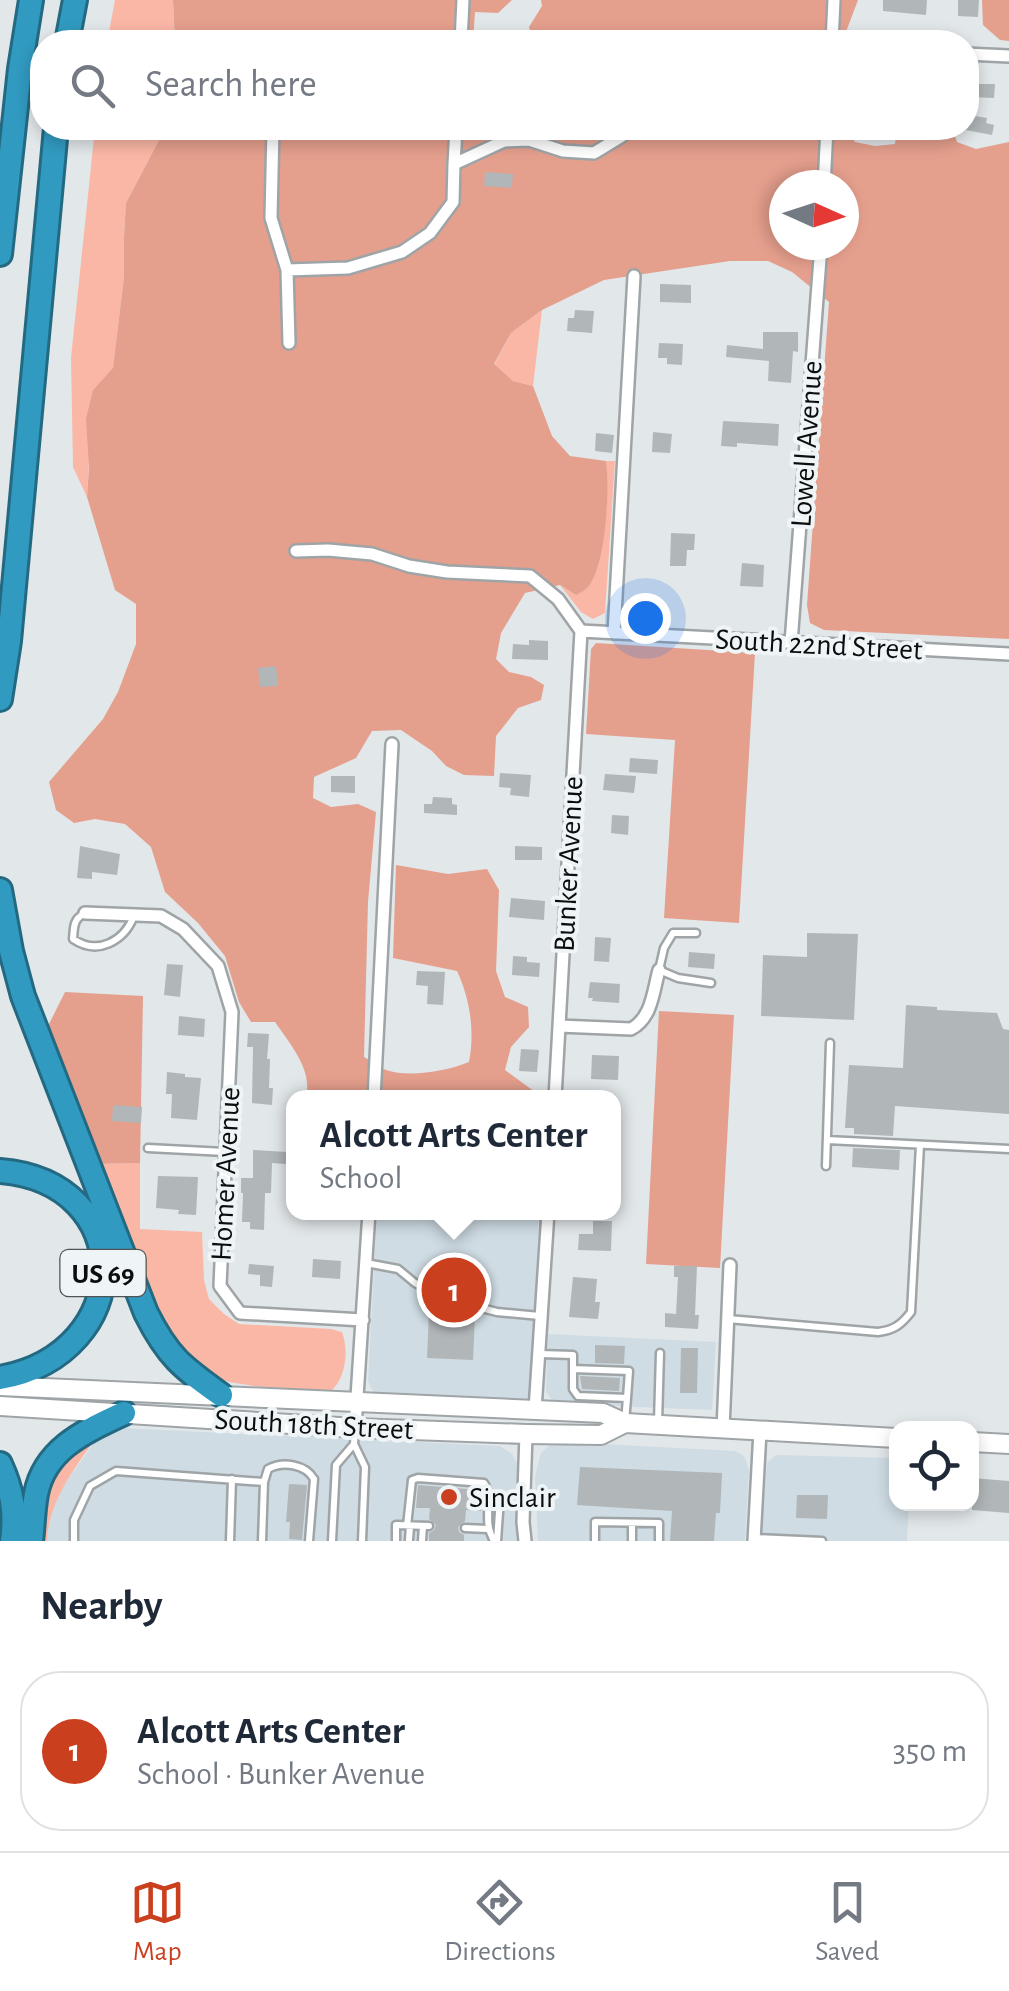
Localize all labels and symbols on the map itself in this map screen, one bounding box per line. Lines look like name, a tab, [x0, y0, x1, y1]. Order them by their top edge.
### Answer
north arrow	[769, 170, 859, 260]
street label: Lowell Avenue	[786, 360, 828, 529]
your location	[620, 593, 671, 644]
street label: South 22nd Street	[715, 625, 924, 665]
street label: Bunker Avenue	[549, 776, 589, 953]
street label: Homer Avenue	[206, 1086, 246, 1262]
road number: US 69	[61, 1250, 146, 1296]
pin: 1	[422, 1252, 486, 1328]
street label: South 18th Street	[214, 1405, 415, 1445]
place label: Sinclair	[469, 1483, 556, 1513]
marker: Sinclair	[438, 1486, 460, 1508]

